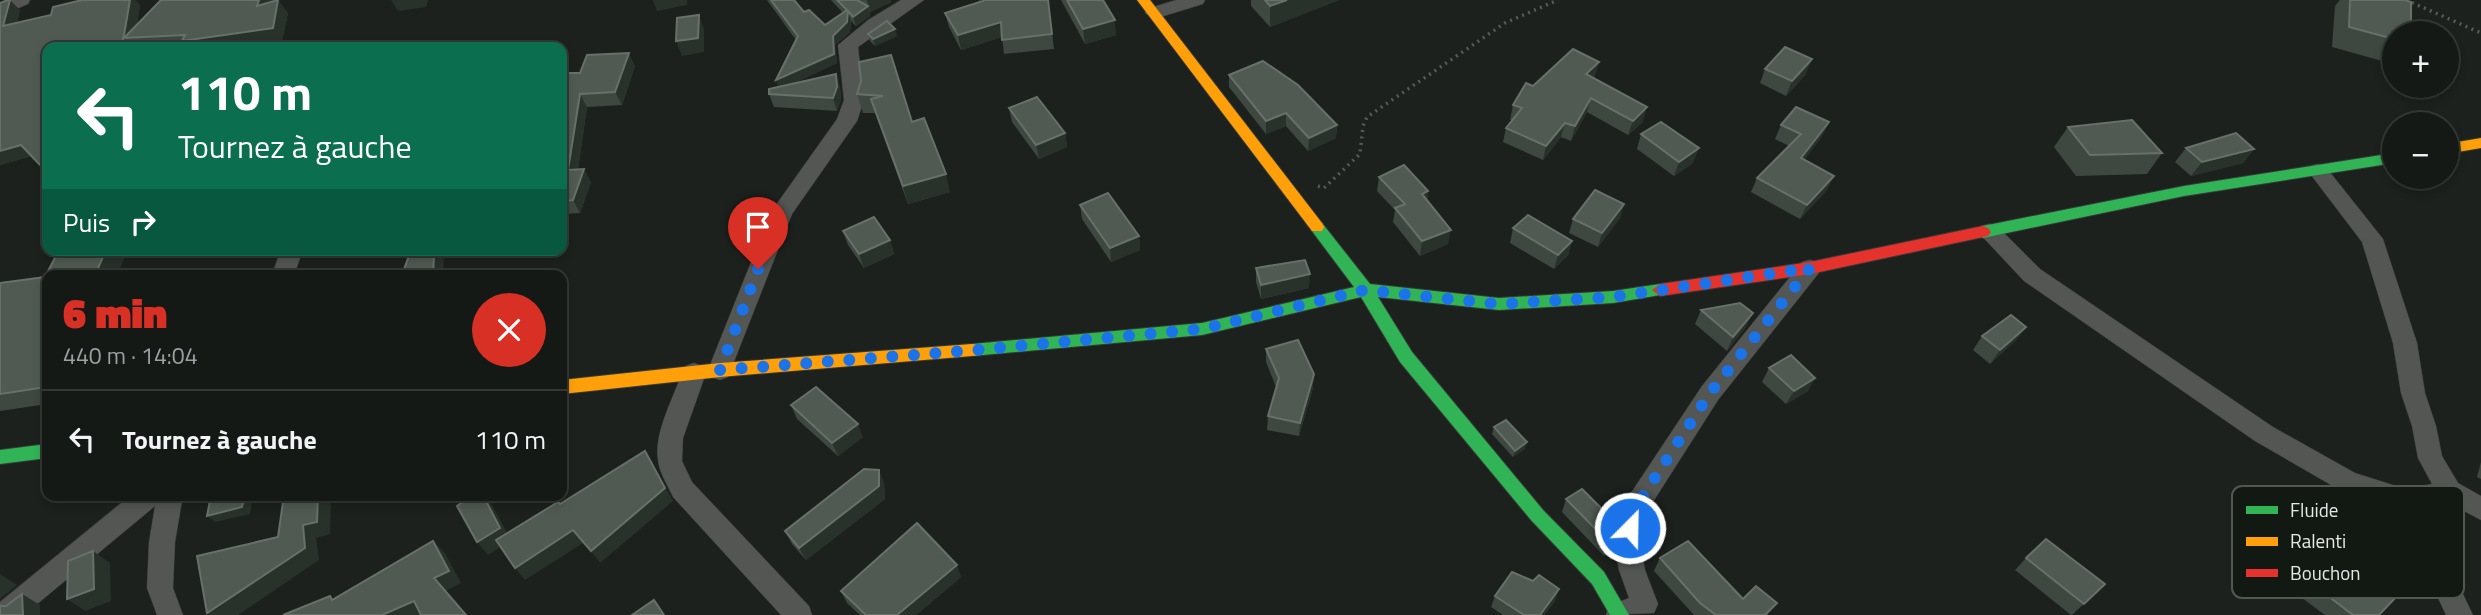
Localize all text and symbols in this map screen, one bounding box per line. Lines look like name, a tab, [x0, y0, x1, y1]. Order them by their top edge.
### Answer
map controls	[2382, 21, 2459, 189]
button: +	[2382, 21, 2459, 98]
text: 110 m	[178, 54, 312, 129]
icon: left	[63, 70, 154, 161]
button: −	[2382, 112, 2459, 189]
text: Tournez à gauche	[178, 122, 412, 170]
pin	[728, 197, 788, 269]
text: Puis	[63, 203, 110, 242]
icon: right	[124, 203, 162, 241]
icon: arrive	[739, 208, 777, 246]
text: 6 min	[63, 280, 167, 344]
button: close	[472, 293, 546, 367]
text: 440 m · 14:04	[63, 338, 198, 373]
icon: left	[63, 420, 101, 458]
text: Tournez à gauche	[122, 420, 317, 459]
text: 110 m	[475, 420, 546, 459]
legend	[2232, 486, 2464, 598]
position arrow	[1593, 491, 1667, 565]
text: Fluide	[2290, 495, 2338, 524]
text: Ralenti	[2290, 526, 2346, 555]
text: Bouchon	[2290, 558, 2361, 587]

